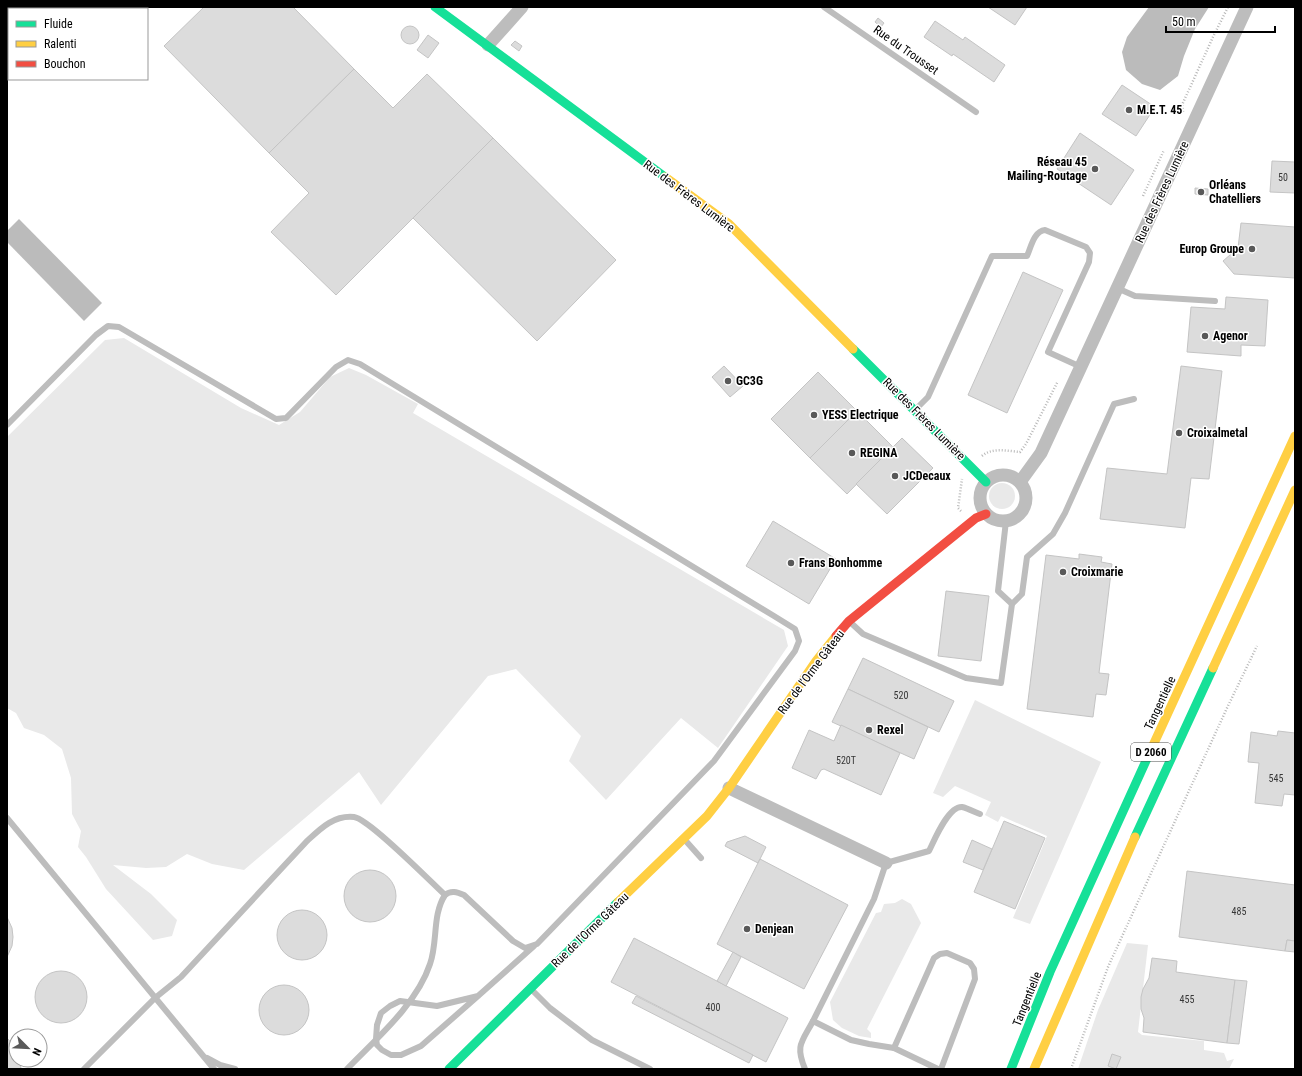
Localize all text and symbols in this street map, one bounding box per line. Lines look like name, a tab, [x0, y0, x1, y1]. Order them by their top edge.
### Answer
legend	[8, 8, 148, 80]
scale bar	[1166, 8, 1275, 34]
text: 50 m	[1172, 15, 1196, 29]
text: Fluide	[44, 17, 73, 31]
street label: Rue du Trousset	[871, 22, 942, 78]
text: Ralenti	[44, 37, 77, 51]
text: Bouchon	[44, 57, 86, 71]
place label: M.E.T. 45	[1137, 103, 1182, 117]
marker: M.E.T. 45	[1124, 105, 1134, 115]
street label: Rue des Frères Lumière	[1132, 139, 1192, 245]
place label: Réseau 45 Mailing-Routage	[1007, 155, 1087, 183]
street label: Rue des Frères Lumière	[641, 157, 738, 235]
marker: Réseau 45 Mailing-Routage	[1090, 164, 1100, 174]
house number: 50	[1278, 172, 1288, 183]
place label: Orléans Chatelliers	[1209, 178, 1262, 206]
marker: Orléans Chatelliers	[1196, 187, 1206, 197]
place label: Europ Groupe	[1180, 242, 1244, 256]
marker: Europ Groupe	[1247, 244, 1257, 254]
place label: Agenor	[1213, 329, 1248, 343]
marker: Agenor	[1200, 331, 1210, 341]
place label: GC3G	[736, 374, 763, 388]
street label: Rue des Frères Lumière	[880, 375, 968, 463]
marker: GC3G	[723, 376, 733, 386]
place label: YESS Electrique	[822, 408, 899, 422]
marker: YESS Electrique	[809, 410, 819, 420]
place label: Croixalmetal	[1187, 426, 1248, 440]
marker: Croixalmetal	[1174, 428, 1184, 438]
place label: REGINA	[860, 446, 898, 460]
marker: REGINA	[847, 448, 857, 458]
place label: JCDecaux	[903, 469, 951, 483]
marker: JCDecaux	[890, 471, 900, 481]
place label: Frans Bonhomme	[799, 556, 882, 570]
marker: Frans Bonhomme	[786, 558, 796, 568]
place label: Croixmarie	[1071, 565, 1124, 579]
marker: Croixmarie	[1058, 567, 1068, 577]
street label: Rue de l'Orme Gâteau	[775, 627, 847, 717]
street label: Tangentielle	[1141, 674, 1179, 732]
house number: 520	[894, 690, 908, 701]
place label: Rexel	[877, 723, 903, 737]
marker: Rexel	[864, 725, 874, 735]
road number: D 2060	[1131, 743, 1171, 761]
house number: 520T	[836, 755, 856, 766]
house number: 545	[1269, 773, 1283, 784]
street label: Rue de l'Orme Gâteau	[549, 890, 632, 970]
house number: 485	[1232, 906, 1246, 917]
place label: Denjean	[755, 922, 794, 936]
marker: Denjean	[742, 924, 752, 934]
street label: Tangentielle	[1010, 969, 1044, 1028]
house number: 455	[1180, 994, 1194, 1005]
house number: 400	[706, 1002, 720, 1013]
north arrow	[8, 1028, 48, 1068]
text: N	[29, 1046, 44, 1058]

